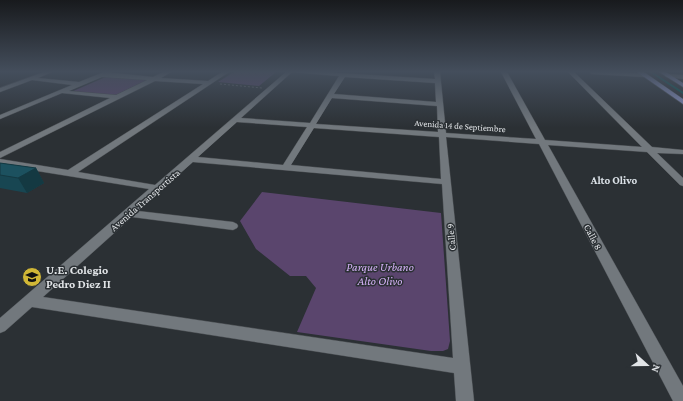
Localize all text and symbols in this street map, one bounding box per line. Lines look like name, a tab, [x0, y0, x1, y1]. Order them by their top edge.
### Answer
street label: Avenida 14 de Septiembre	[414, 118, 506, 134]
street label: Avenida Transportista	[108, 167, 182, 233]
district label: Alto Olivo	[590, 174, 637, 186]
street label: Calle 8	[582, 222, 604, 252]
street label: Calle 9	[444, 223, 458, 251]
park label: Parque Urbano Alto Olivo	[346, 260, 414, 288]
place label: U.E. Colegio Pedro Diez II	[46, 263, 111, 291]
school or university icon: U.E. Colegio Pedro Diez II	[21, 266, 43, 288]
north arrow	[627, 345, 667, 385]
text: N	[649, 363, 663, 375]

